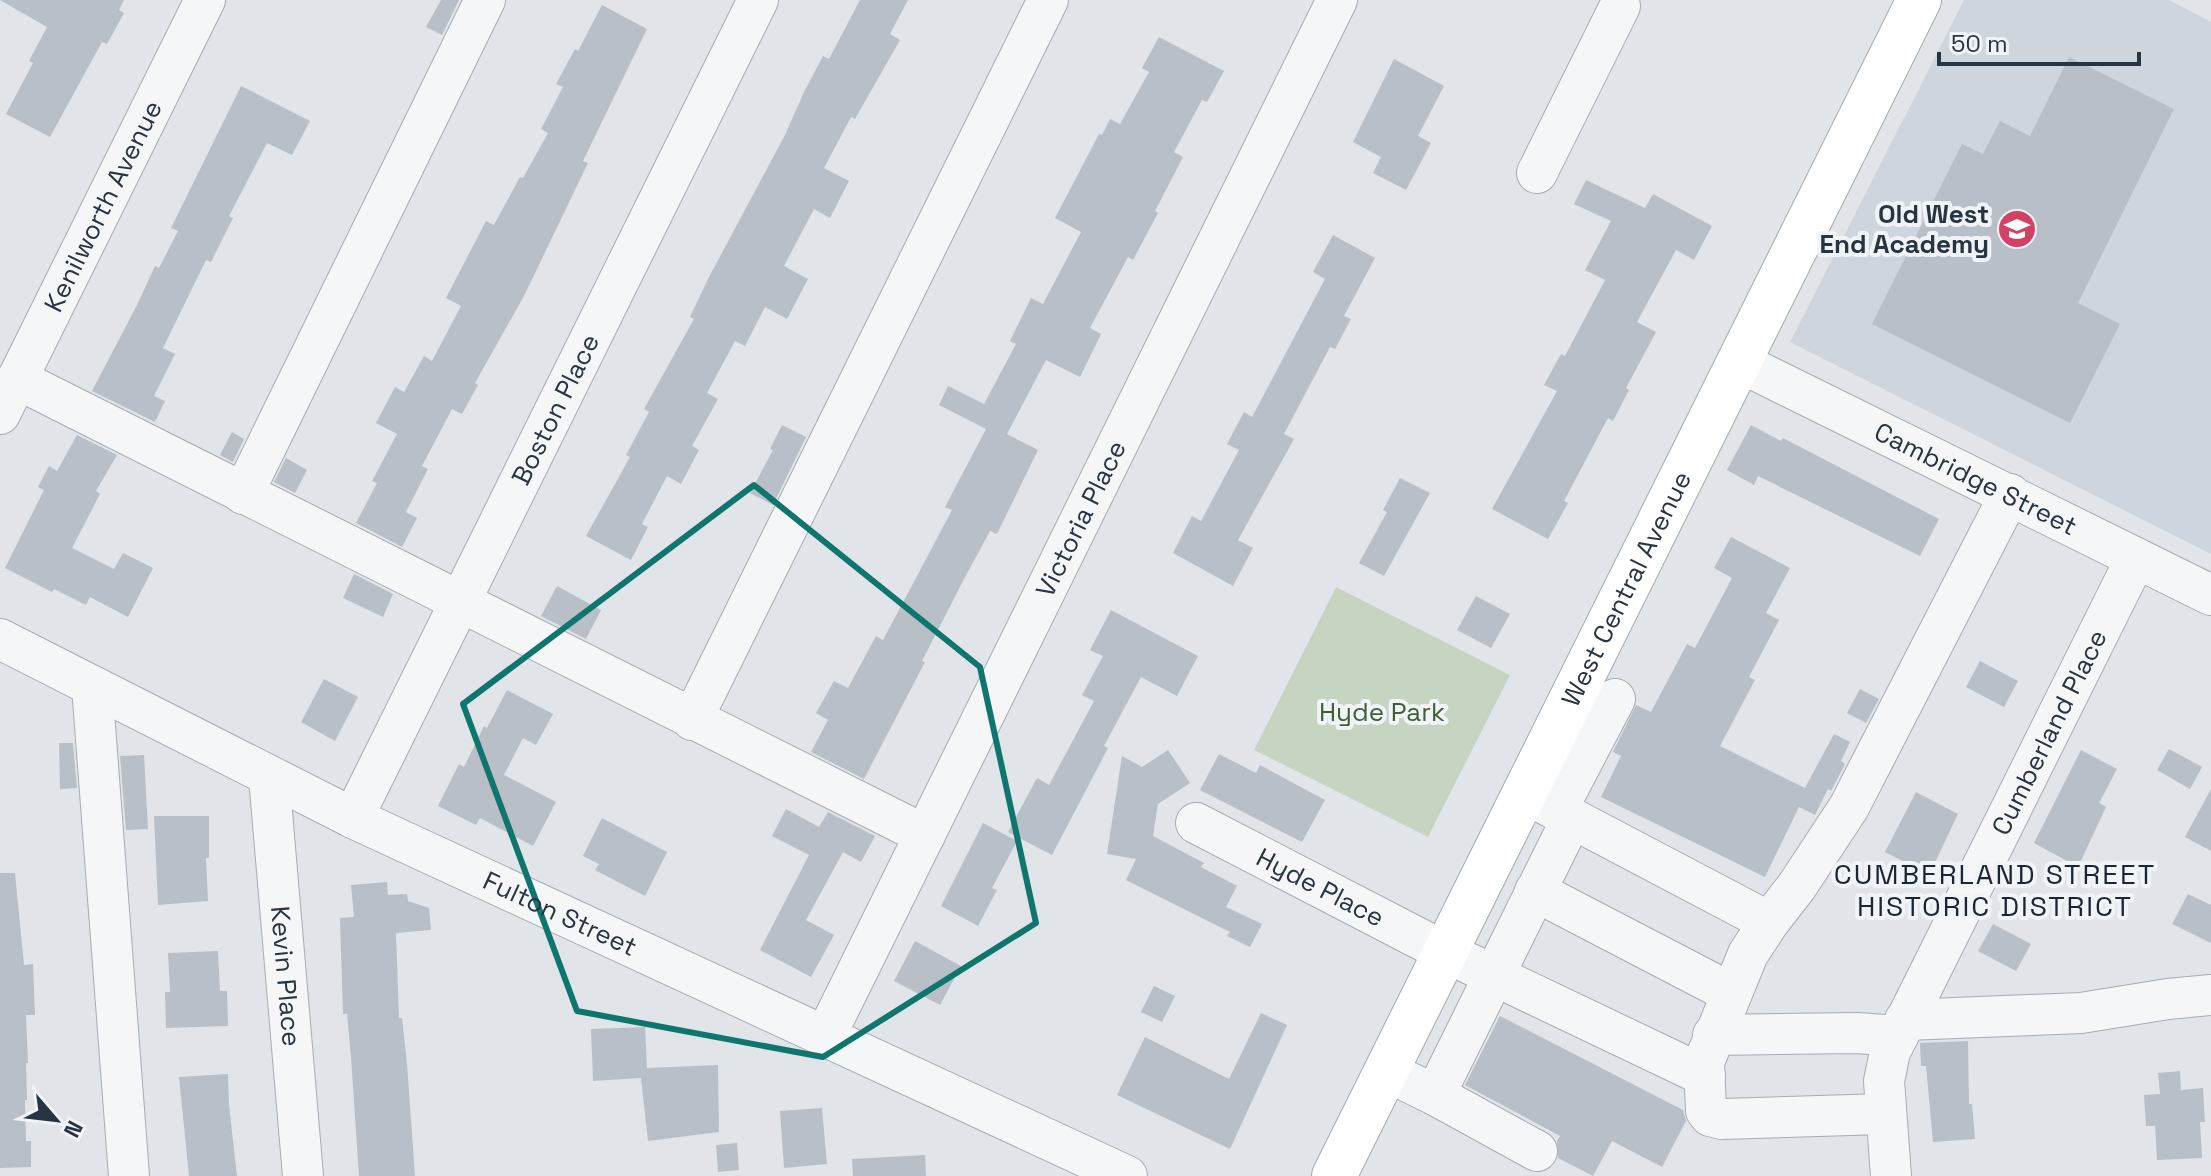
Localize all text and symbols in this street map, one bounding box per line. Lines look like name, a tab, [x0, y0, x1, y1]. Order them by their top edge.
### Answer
scale bar	[1939, 16, 2139, 66]
text: 50 m	[1951, 28, 2008, 59]
street label: Kenilworth Avenue	[36, 95, 170, 318]
place label: Old West End Academy	[1820, 197, 1989, 261]
school or university icon: Old West End Academy	[1996, 208, 2038, 250]
street label: Boston Place	[504, 328, 607, 491]
street label: Cambridge Street	[1869, 414, 2083, 543]
street label: Victoria Place	[1028, 435, 1134, 603]
street label: West Central Avenue	[1553, 465, 1699, 712]
street label: Cumberland Place	[1984, 624, 2115, 841]
park label: Hyde Park	[1319, 695, 1445, 729]
street label: Hyde Place	[1251, 840, 1390, 935]
district label: CUMBERLAND STREET HISTORIC DISTRICT	[1834, 856, 2156, 924]
street label: Fulton Street	[478, 864, 643, 964]
street label: Kevin Place	[263, 905, 309, 1048]
north arrow	[16, 1080, 96, 1160]
text: N	[58, 1116, 89, 1142]

